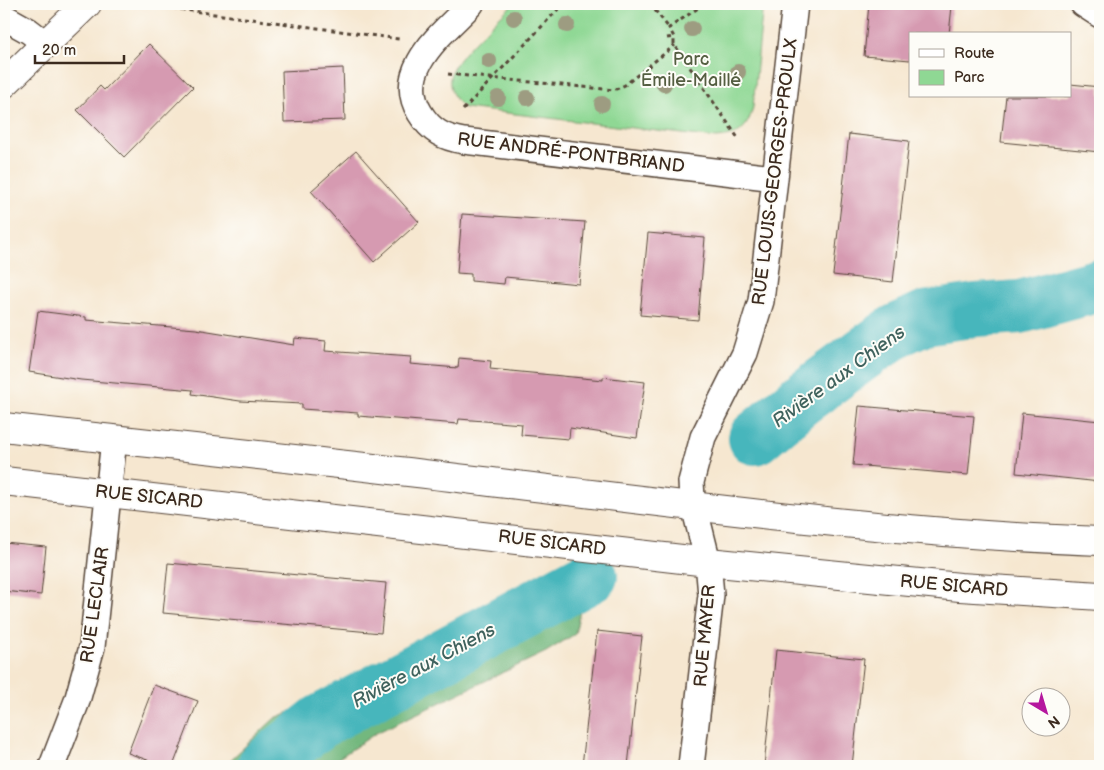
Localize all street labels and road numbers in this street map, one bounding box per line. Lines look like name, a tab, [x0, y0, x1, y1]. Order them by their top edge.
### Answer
street label: RUE LOUIS-GEORGES-PROULX	[748, 37, 802, 307]
street label: RUE ANDRÉ-PONTBRIAND	[456, 127, 686, 177]
street label: RUE SICARD	[94, 481, 204, 513]
street label: RUE SICARD	[497, 526, 607, 560]
street label: RUE LECLAIR	[76, 545, 114, 664]
street label: RUE SICARD	[899, 571, 1009, 601]
street label: RUE MAYER	[690, 584, 720, 688]

